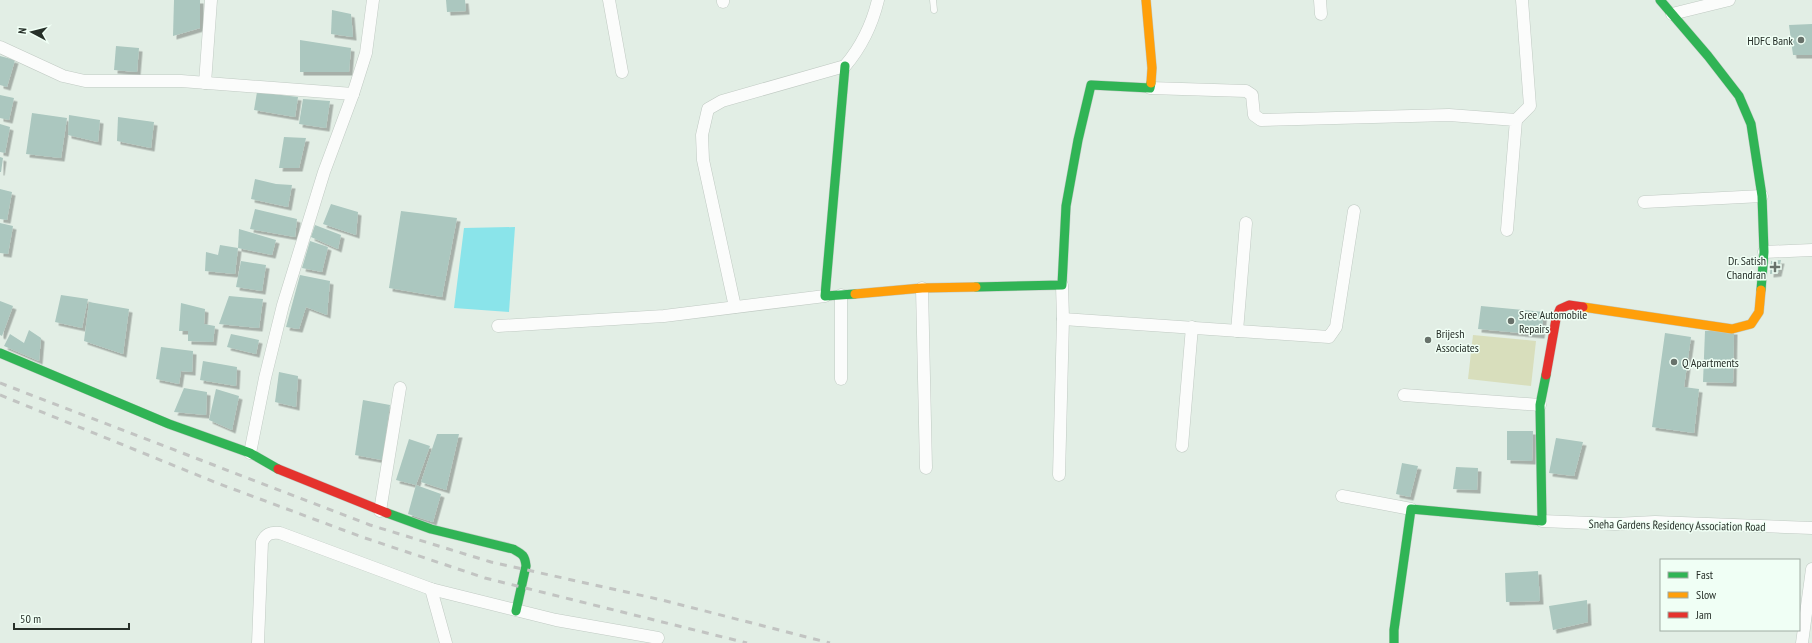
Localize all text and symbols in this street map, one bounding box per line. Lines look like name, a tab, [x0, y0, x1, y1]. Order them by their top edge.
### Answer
north arrow	[12, 12, 52, 52]
text: N	[15, 27, 29, 35]
place label: HDFC Bank	[1747, 33, 1793, 48]
marker: HDFC Bank	[1796, 35, 1806, 45]
place label: Dr. Satish Chandran	[1727, 253, 1766, 282]
marker: Dr. Satish Chandran	[1769, 261, 1781, 273]
place label: Sree Automobile Repairs	[1519, 307, 1587, 336]
marker: Sree Automobile Repairs	[1506, 316, 1516, 326]
place label: Brijesh Associates	[1436, 326, 1479, 355]
marker: Brijesh Associates	[1423, 335, 1433, 345]
place label: Q Apartments	[1682, 355, 1739, 370]
marker: Q Apartments	[1669, 357, 1679, 367]
street label: Sneha Gardens Residency Association Road	[1588, 516, 1766, 534]
legend	[1660, 559, 1800, 631]
text: Fast	[1696, 567, 1714, 582]
text: Slow	[1696, 587, 1717, 602]
scale bar	[14, 605, 129, 631]
text: Jam	[1695, 607, 1712, 622]
text: 50 m	[20, 611, 41, 626]

